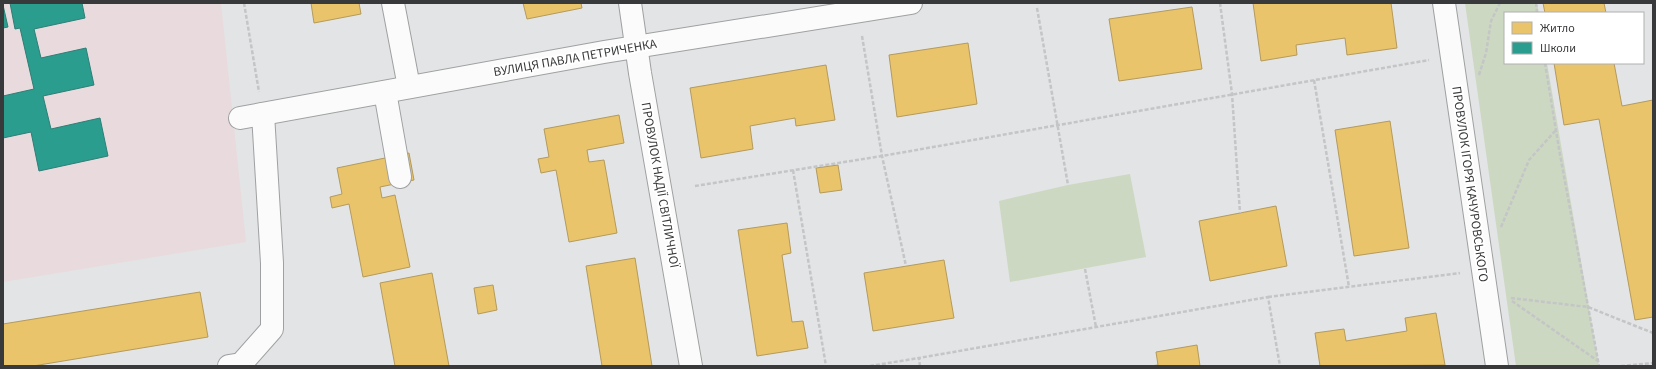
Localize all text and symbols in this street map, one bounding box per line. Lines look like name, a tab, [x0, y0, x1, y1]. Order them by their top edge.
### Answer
legend	[1504, 12, 1644, 64]
text: Житло	[1540, 20, 1575, 37]
street label: ВУЛИЦЯ ПАВЛА ПЕТРИЧЕНКА	[492, 35, 659, 81]
text: Школи	[1540, 40, 1576, 57]
street label: ПРОВУЛОК ІГОРЯ КАЧУРОВСЬКОГО	[1447, 85, 1493, 283]
street label: ПРОВУЛОК НАДІЇ СВІТЛИЧНОЇ	[637, 101, 684, 270]

